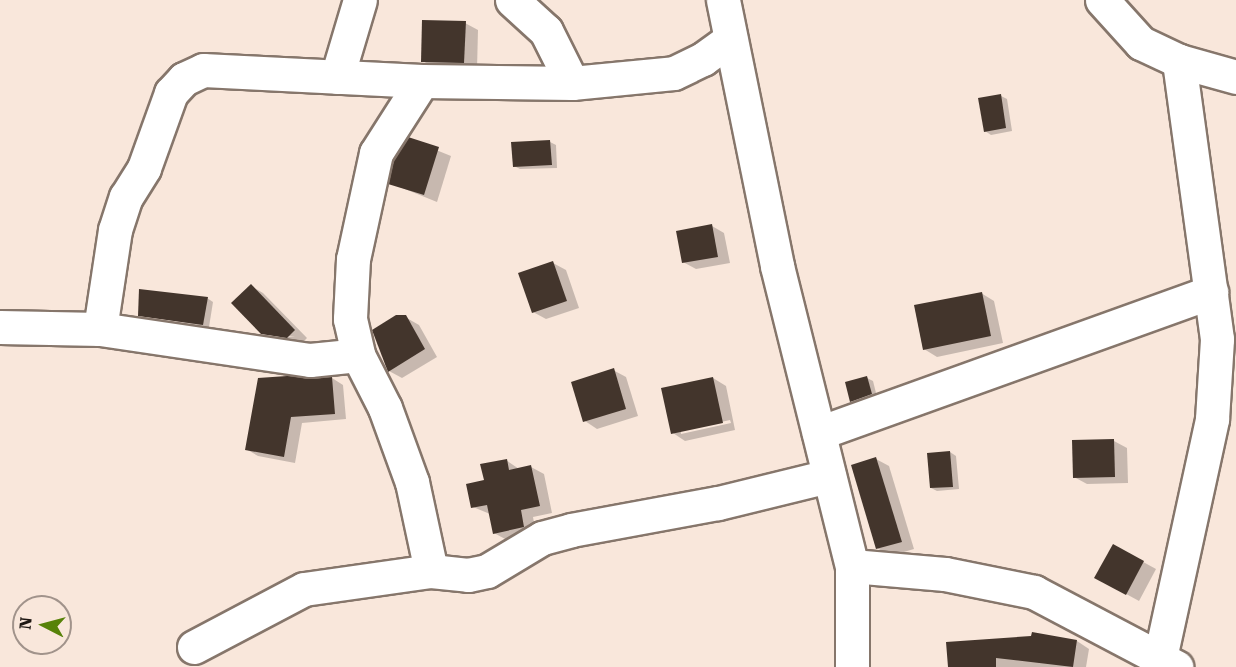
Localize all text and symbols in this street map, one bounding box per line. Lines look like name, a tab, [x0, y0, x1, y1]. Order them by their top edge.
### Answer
north arrow	[12, 595, 72, 655]
text: N	[15, 616, 36, 630]

